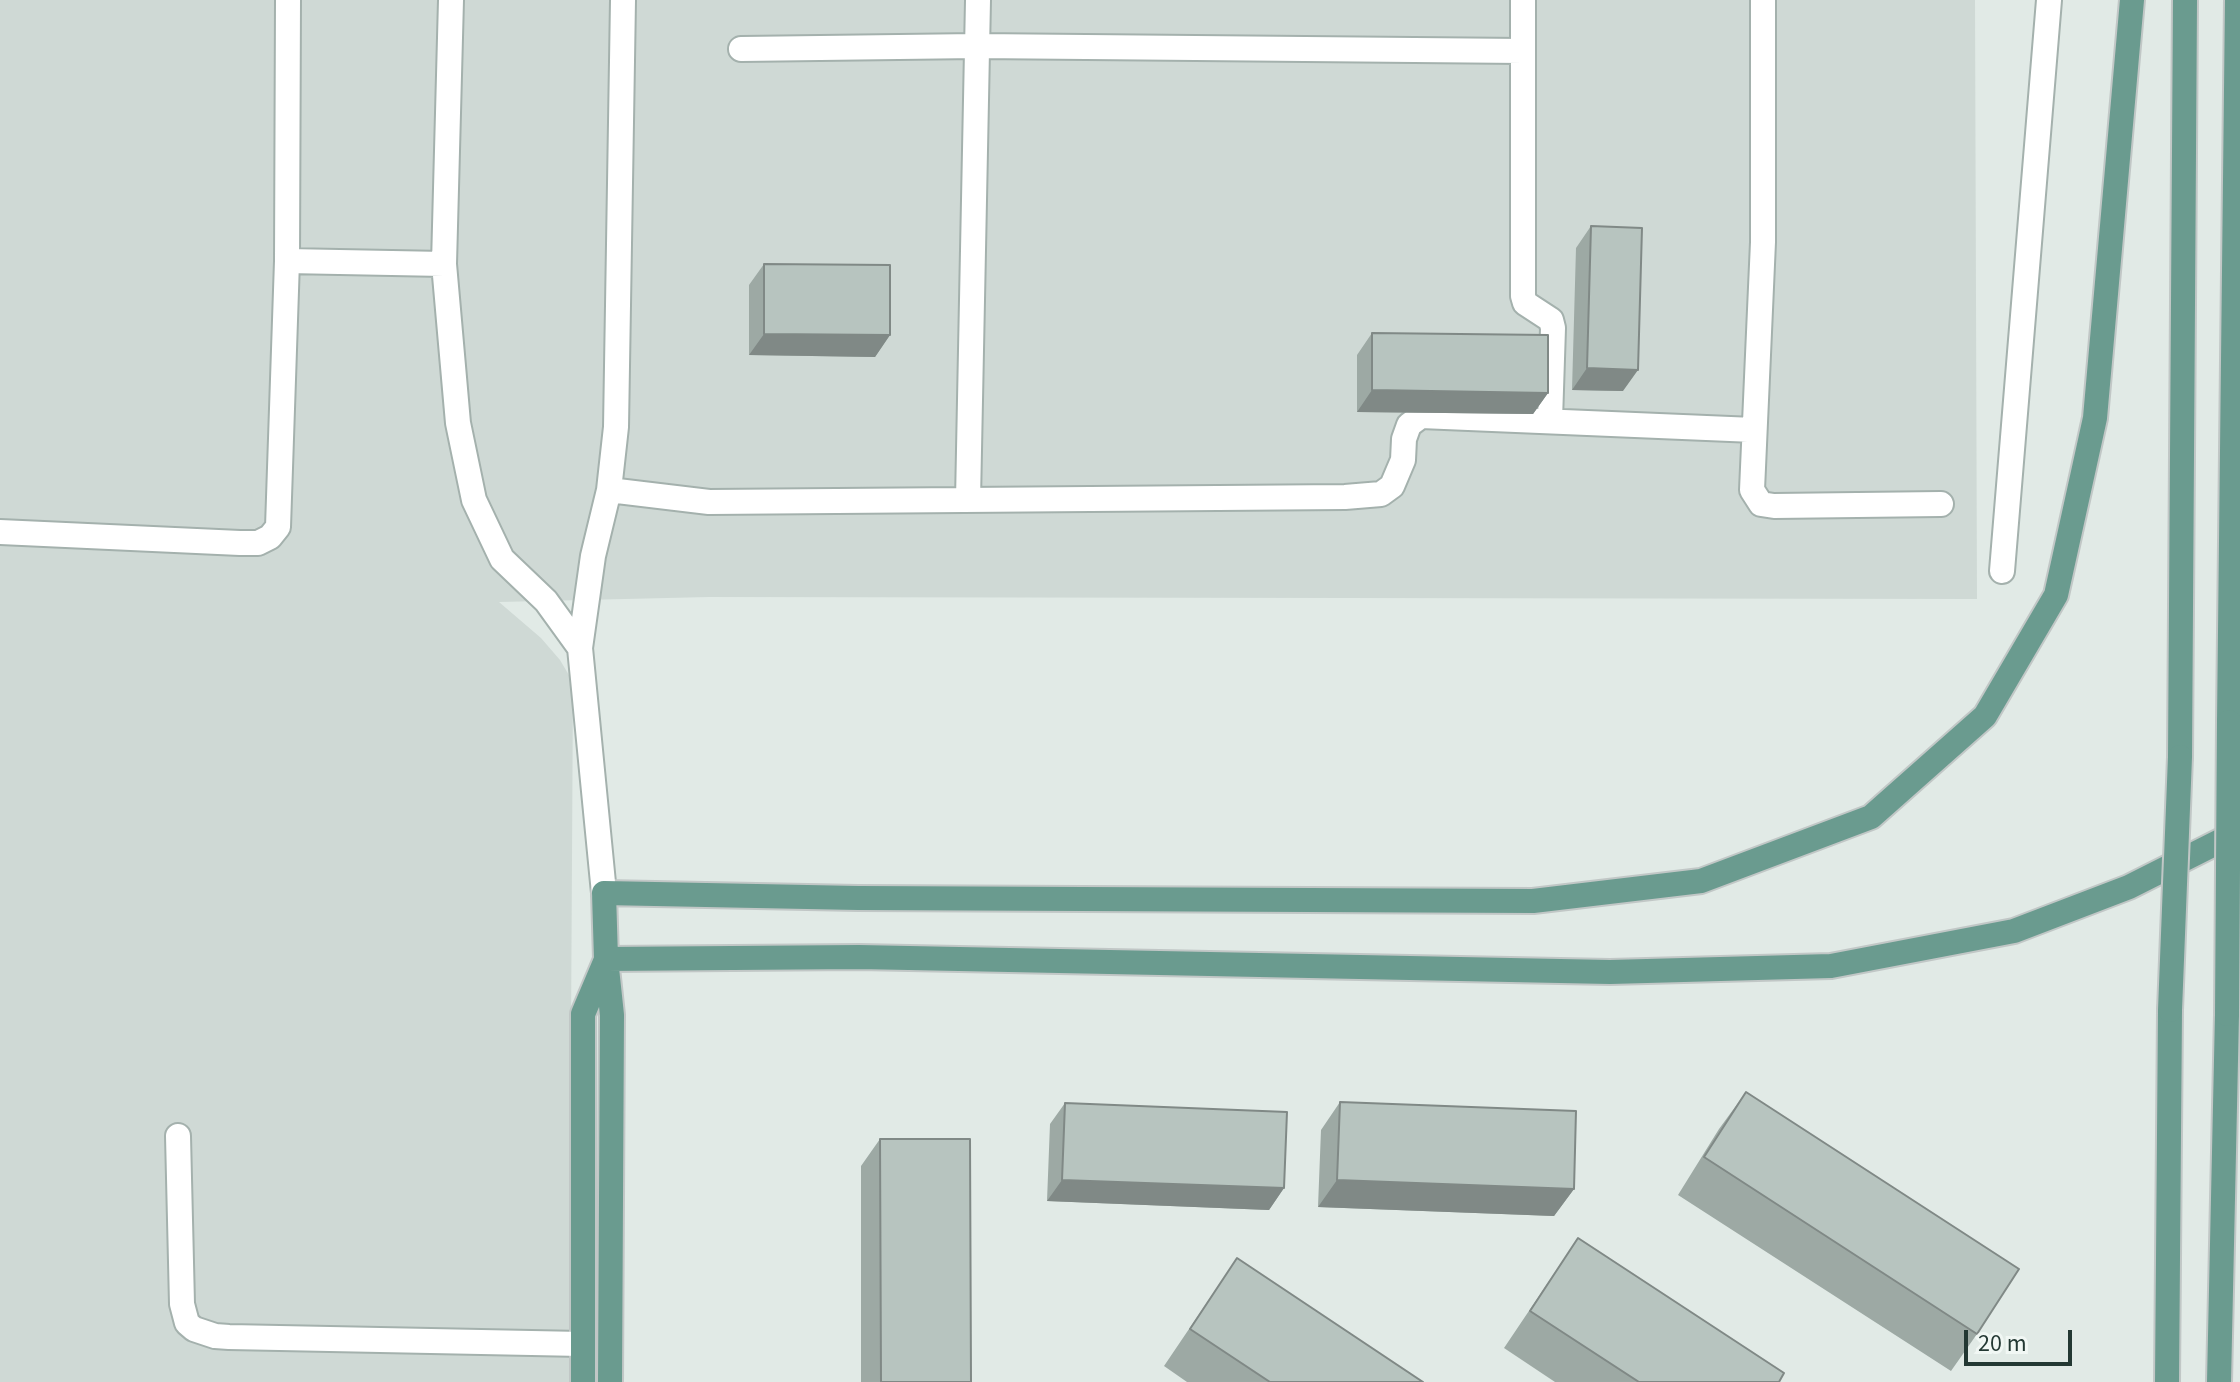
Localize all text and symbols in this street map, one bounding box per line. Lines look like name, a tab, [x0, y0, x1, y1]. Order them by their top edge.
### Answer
scale bar	[1968, 1314, 2076, 1364]
text: 20 m	[1978, 1326, 2027, 1361]

